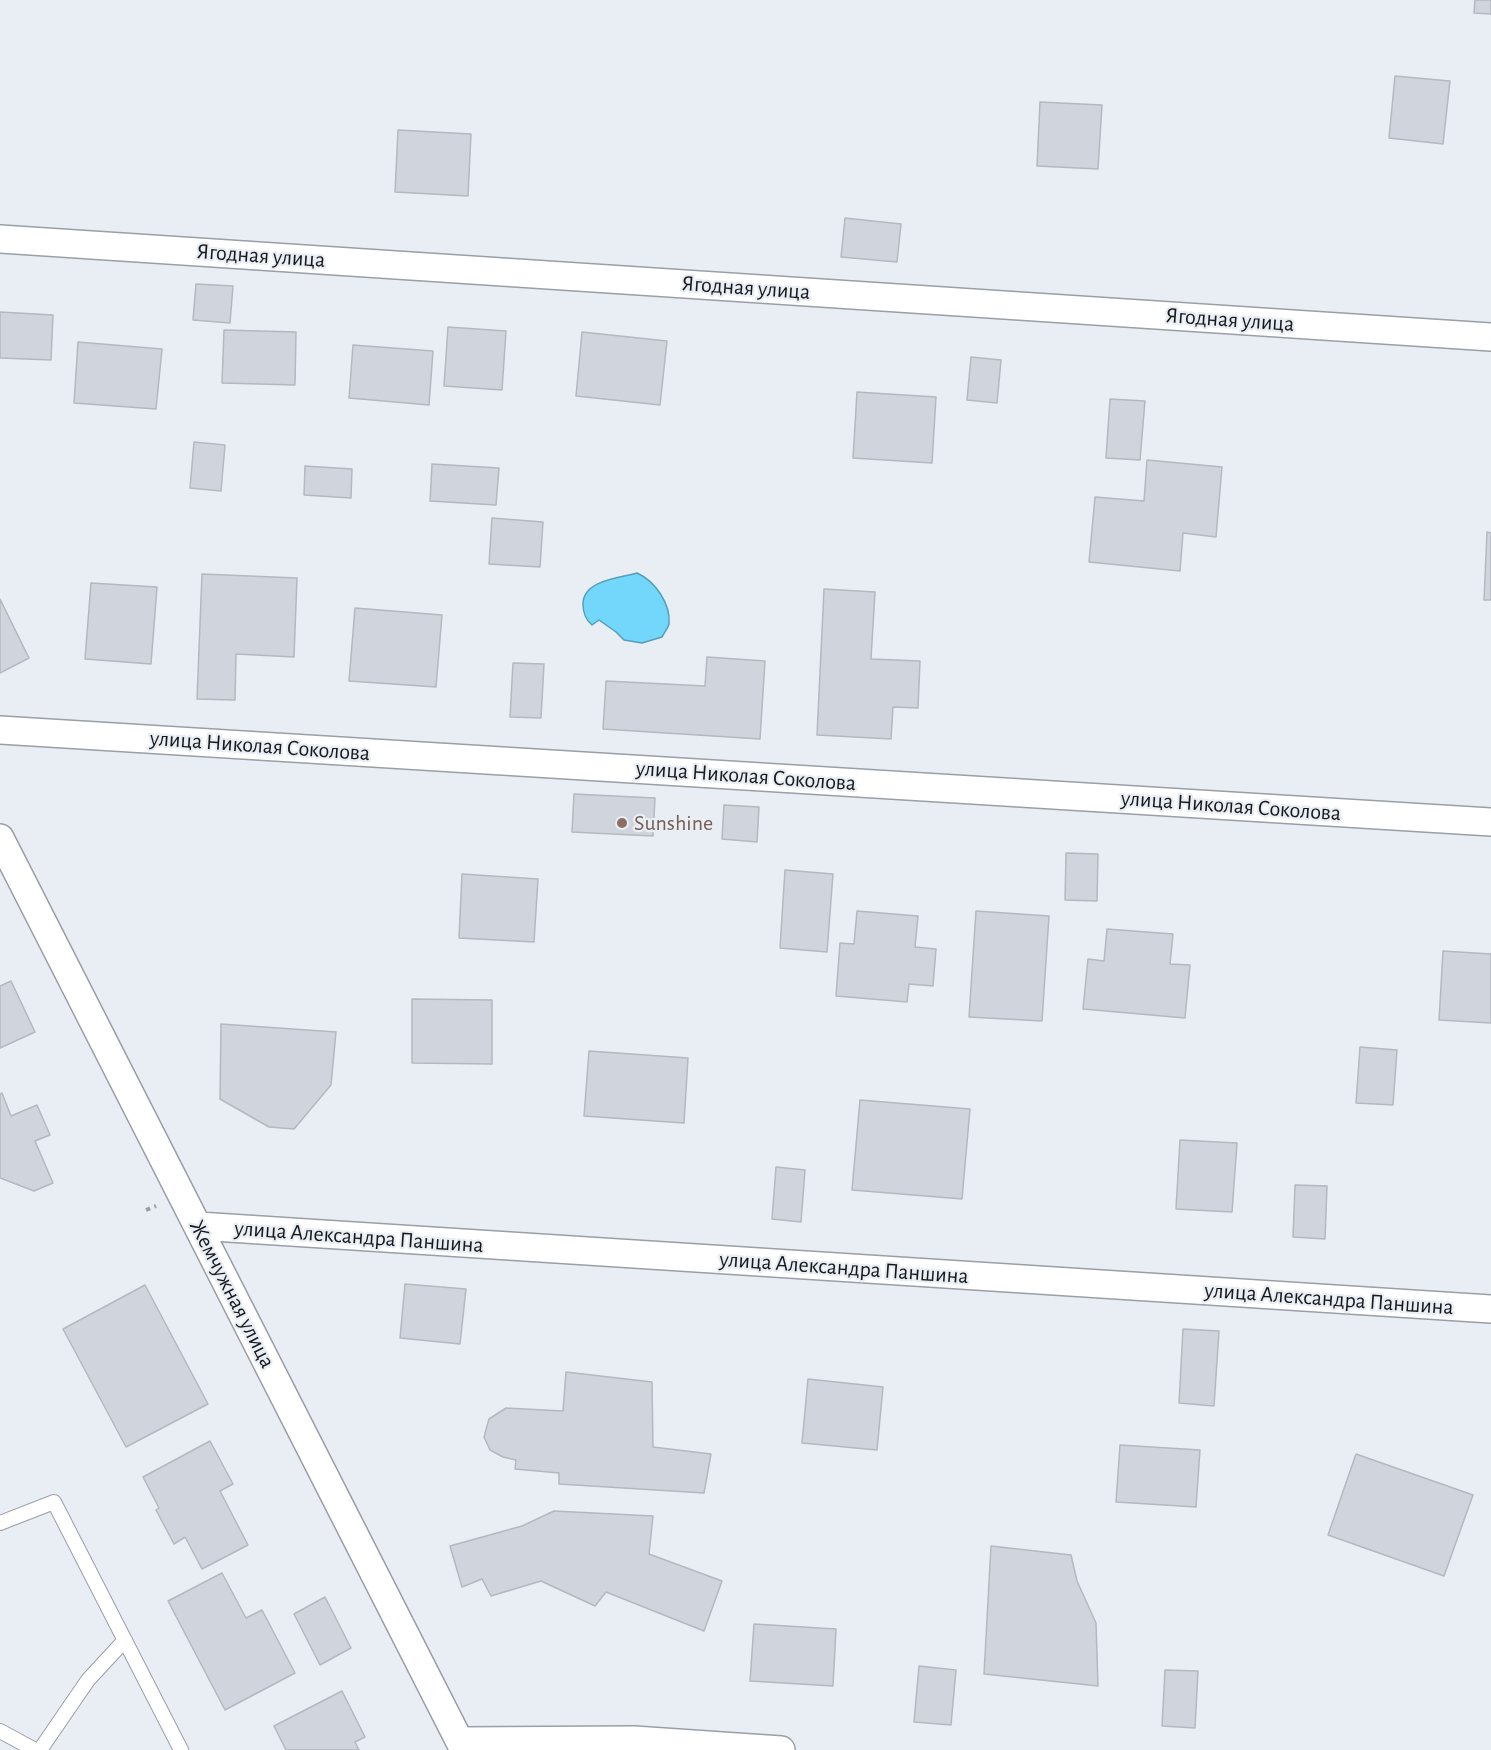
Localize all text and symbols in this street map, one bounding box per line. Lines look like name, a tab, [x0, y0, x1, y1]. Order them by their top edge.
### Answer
street label: Ягодная улица	[196, 238, 326, 274]
street label: Ягодная улица	[681, 270, 811, 306]
street label: Ягодная улица	[1165, 302, 1295, 338]
street label: улица Николая Соколова	[149, 725, 371, 767]
street label: улица Николая Соколова	[635, 755, 857, 797]
street label: улица Николая Соколова	[1120, 785, 1342, 827]
place label: Sunshine	[634, 810, 713, 836]
marker: Sunshine	[615, 816, 629, 830]
street label: улица Александра Паншина	[234, 1215, 484, 1259]
street label: Жемчужная улица	[183, 1216, 281, 1372]
street label: улица Александра Паншина	[719, 1246, 969, 1290]
street label: улица Александра Паншина	[1204, 1277, 1454, 1321]

